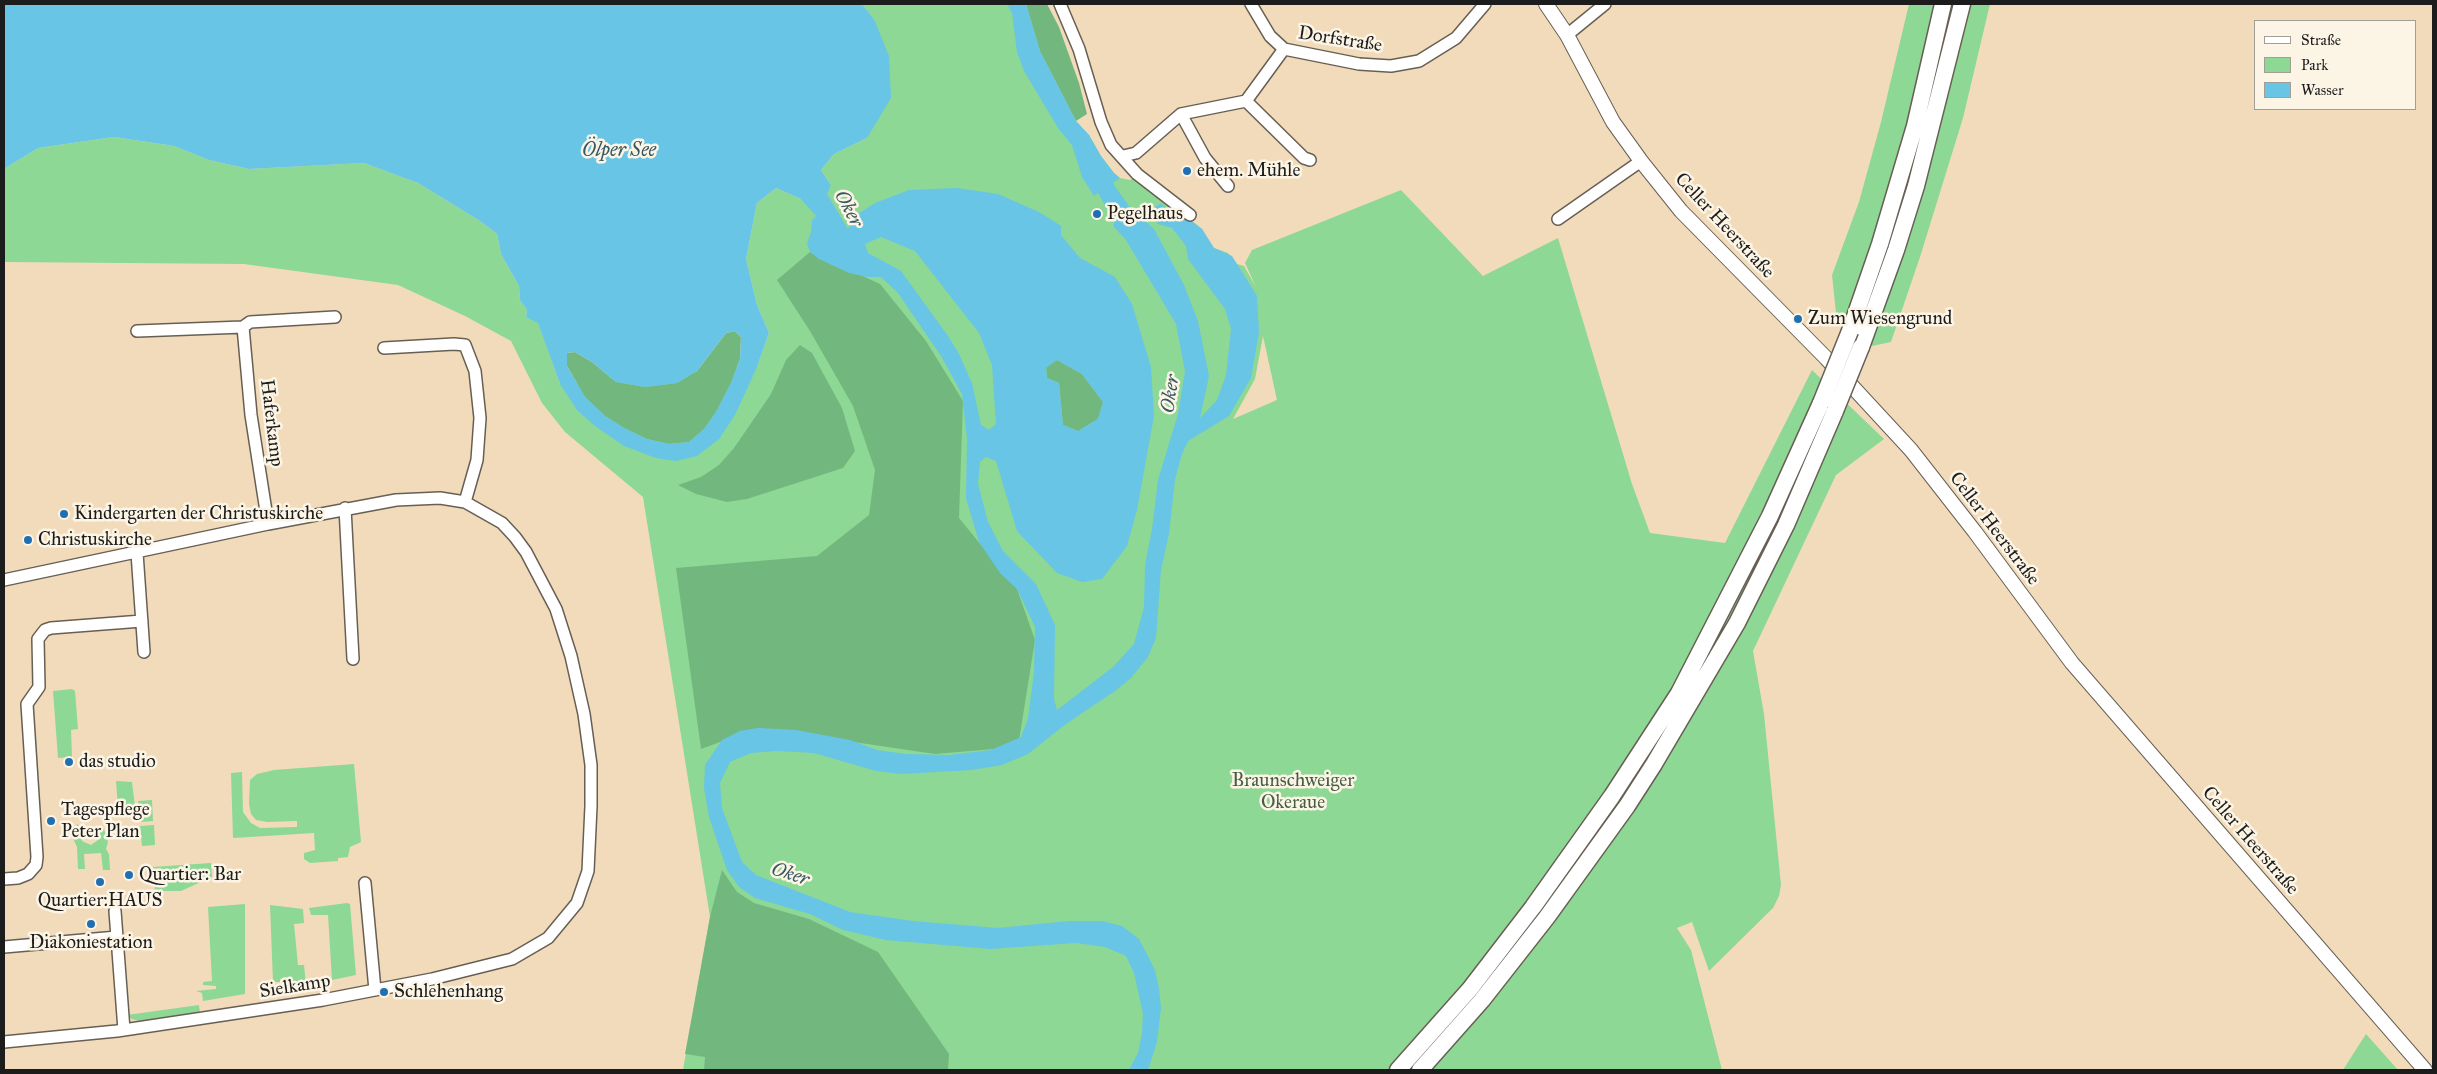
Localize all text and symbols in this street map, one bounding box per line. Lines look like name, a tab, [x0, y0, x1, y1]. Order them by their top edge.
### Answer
legend	[2254, 20, 2417, 110]
street label: Dorfstraße	[1296, 22, 1384, 58]
text: Straße	[2301, 31, 2341, 49]
text: Park	[2301, 56, 2328, 74]
text: Wasser	[2301, 81, 2344, 99]
water label: Ölper See	[582, 139, 656, 163]
place label: ehem. Mühle	[1197, 160, 1300, 182]
marker: ehem. Mühle	[1181, 165, 1193, 177]
street label: Celler Heerstraße	[1669, 169, 1779, 283]
water label: Oker	[828, 186, 868, 232]
place label: Pegelhaus	[1107, 203, 1183, 225]
marker: Pegelhaus	[1091, 208, 1103, 220]
place label: Zum Wiesengrund	[1808, 308, 1952, 330]
marker: Zum Wiesengrund	[1792, 313, 1804, 325]
water label: Oker	[1156, 373, 1186, 415]
street label: Haferkamp	[254, 378, 288, 468]
street label: Celler Heerstraße	[1944, 468, 2044, 590]
place label: Kindergarten der Christuskirche	[74, 503, 323, 525]
marker: Kindergarten der Christuskirche	[58, 508, 70, 520]
place label: Christuskirche	[38, 529, 152, 551]
marker: Christuskirche	[22, 534, 34, 546]
place label: das studio	[79, 751, 156, 773]
marker: das studio	[63, 756, 75, 768]
park label: Braunschweiger Okeraue	[1232, 770, 1354, 814]
street label: Celler Heerstraße	[2197, 782, 2303, 900]
place label: Tagespflege Peter Plan	[61, 799, 150, 843]
marker: Tagespflege Peter Plan	[45, 815, 57, 827]
water label: Oker	[768, 858, 812, 892]
place label: Quartier: Bar	[139, 864, 241, 886]
marker: Quartier: Bar	[123, 869, 135, 881]
marker: Quartier:HAUS	[94, 876, 106, 888]
place label: Quartier:HAUS	[38, 890, 162, 912]
marker: Diakoniestation	[85, 918, 97, 930]
place label: Diakoniestation	[29, 932, 153, 954]
street label: Sielkamp	[258, 970, 332, 1004]
place label: Schlehenhang	[394, 981, 503, 1003]
marker: Schlehenhang	[378, 986, 390, 998]

